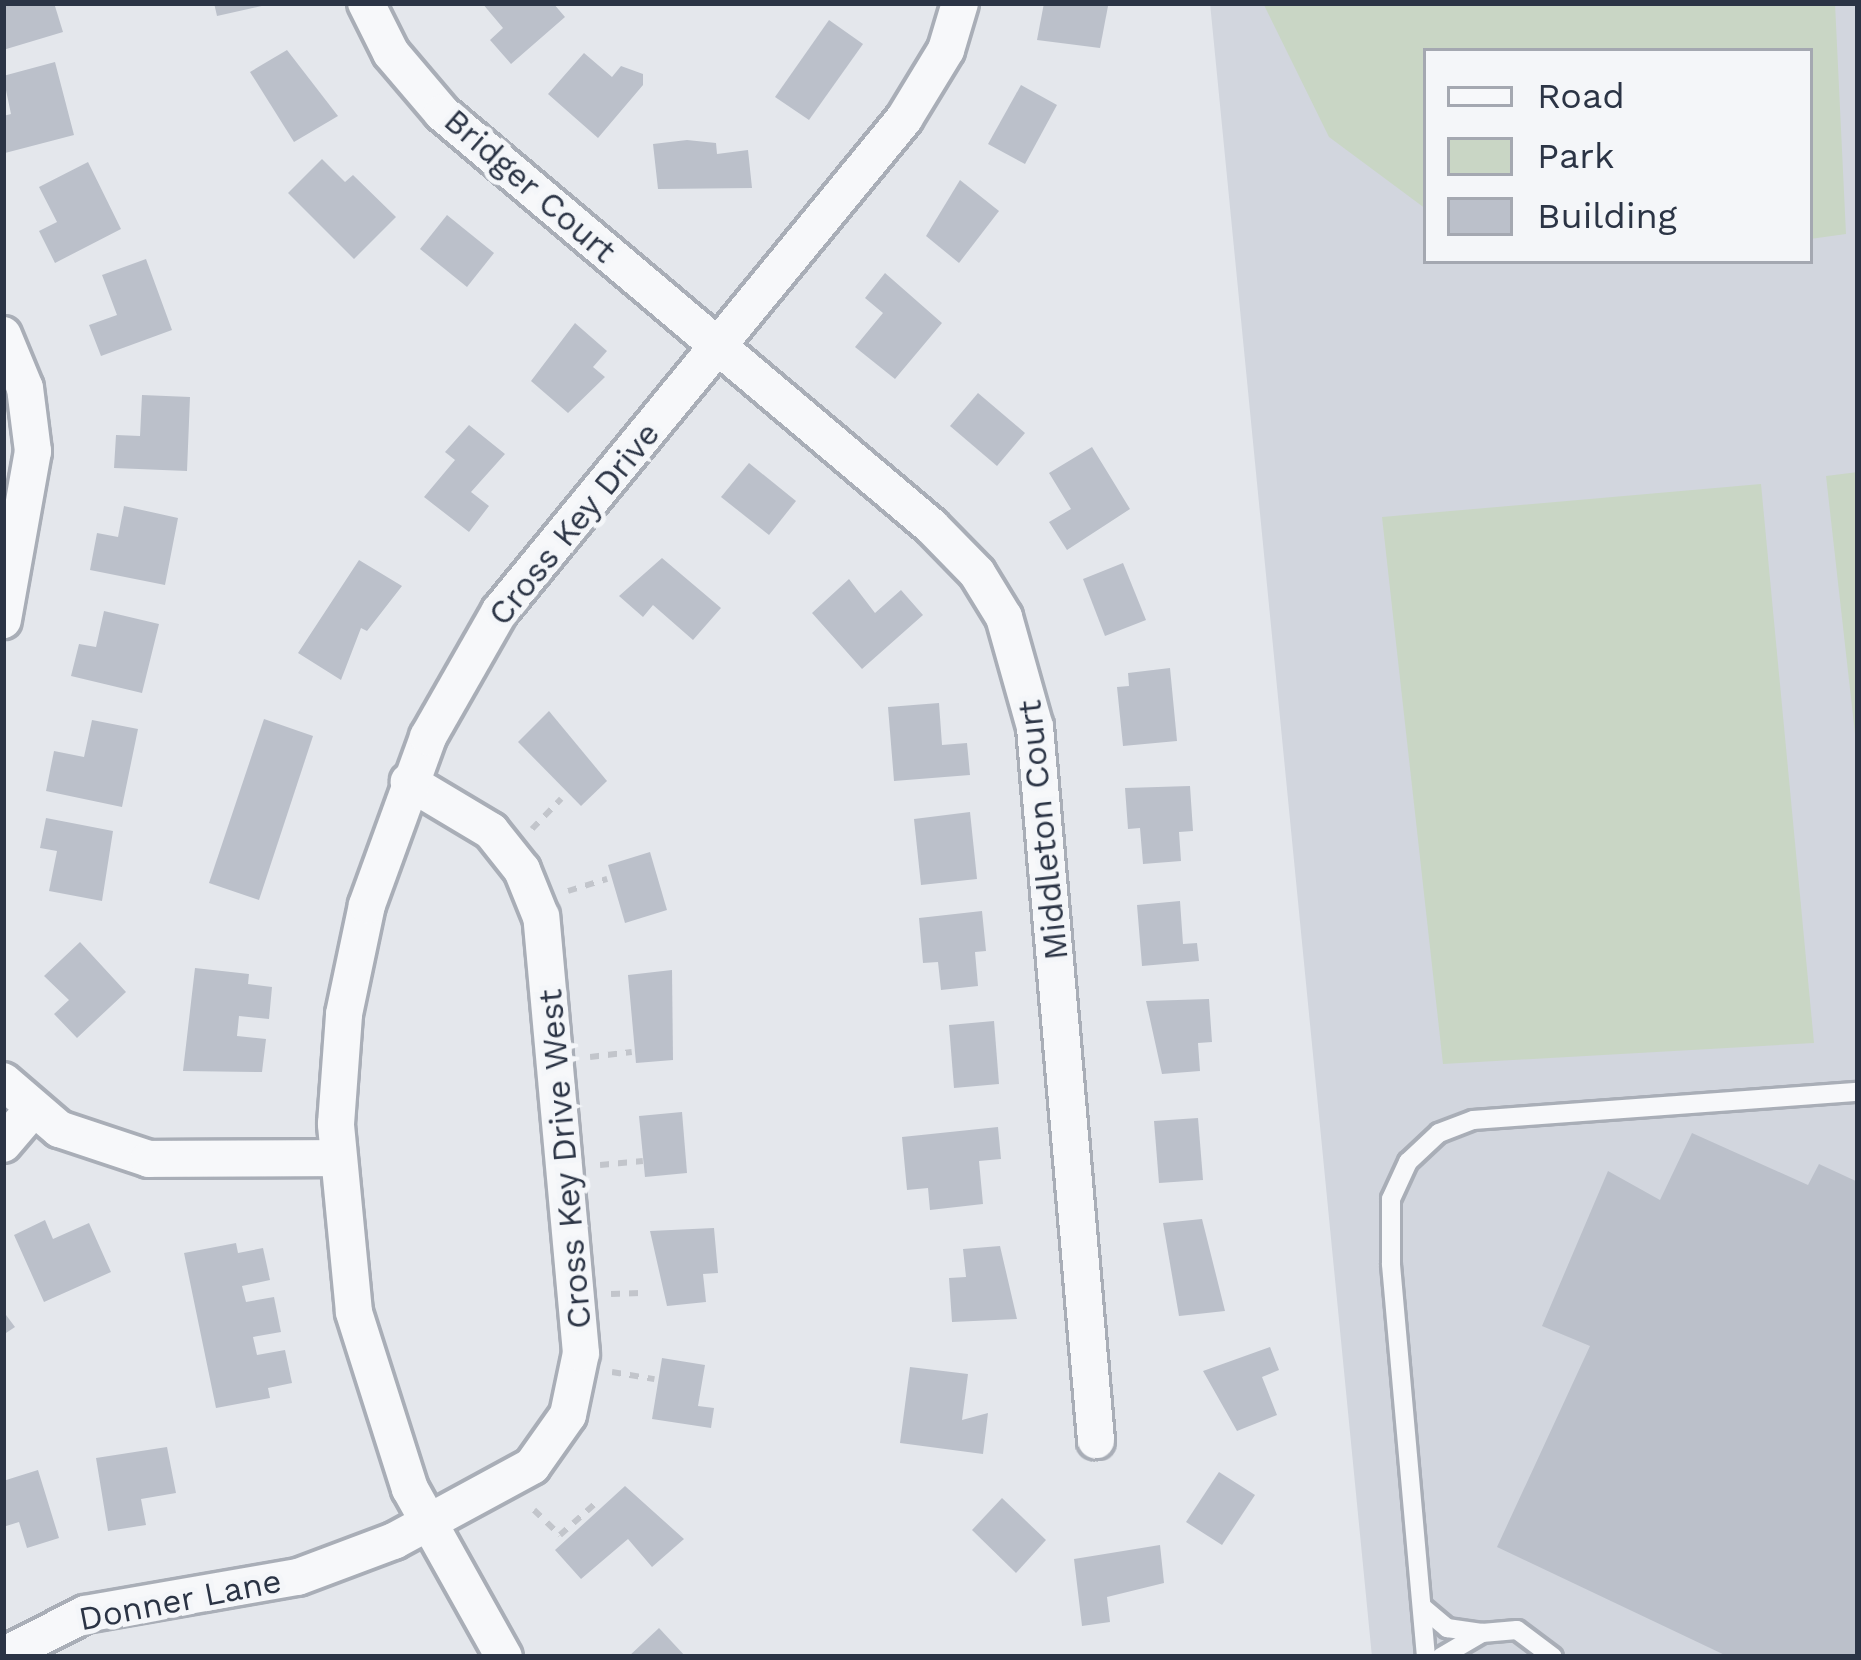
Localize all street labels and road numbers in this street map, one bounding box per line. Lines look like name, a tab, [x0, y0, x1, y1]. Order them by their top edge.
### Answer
street label: Bridger Court	[436, 101, 624, 271]
street label: Cross Key Drive	[480, 414, 668, 634]
street label: Middleton Court	[1010, 698, 1076, 962]
street label: Cross Key Drive West	[530, 987, 600, 1331]
street label: Donner Lane	[75, 1561, 285, 1639]

